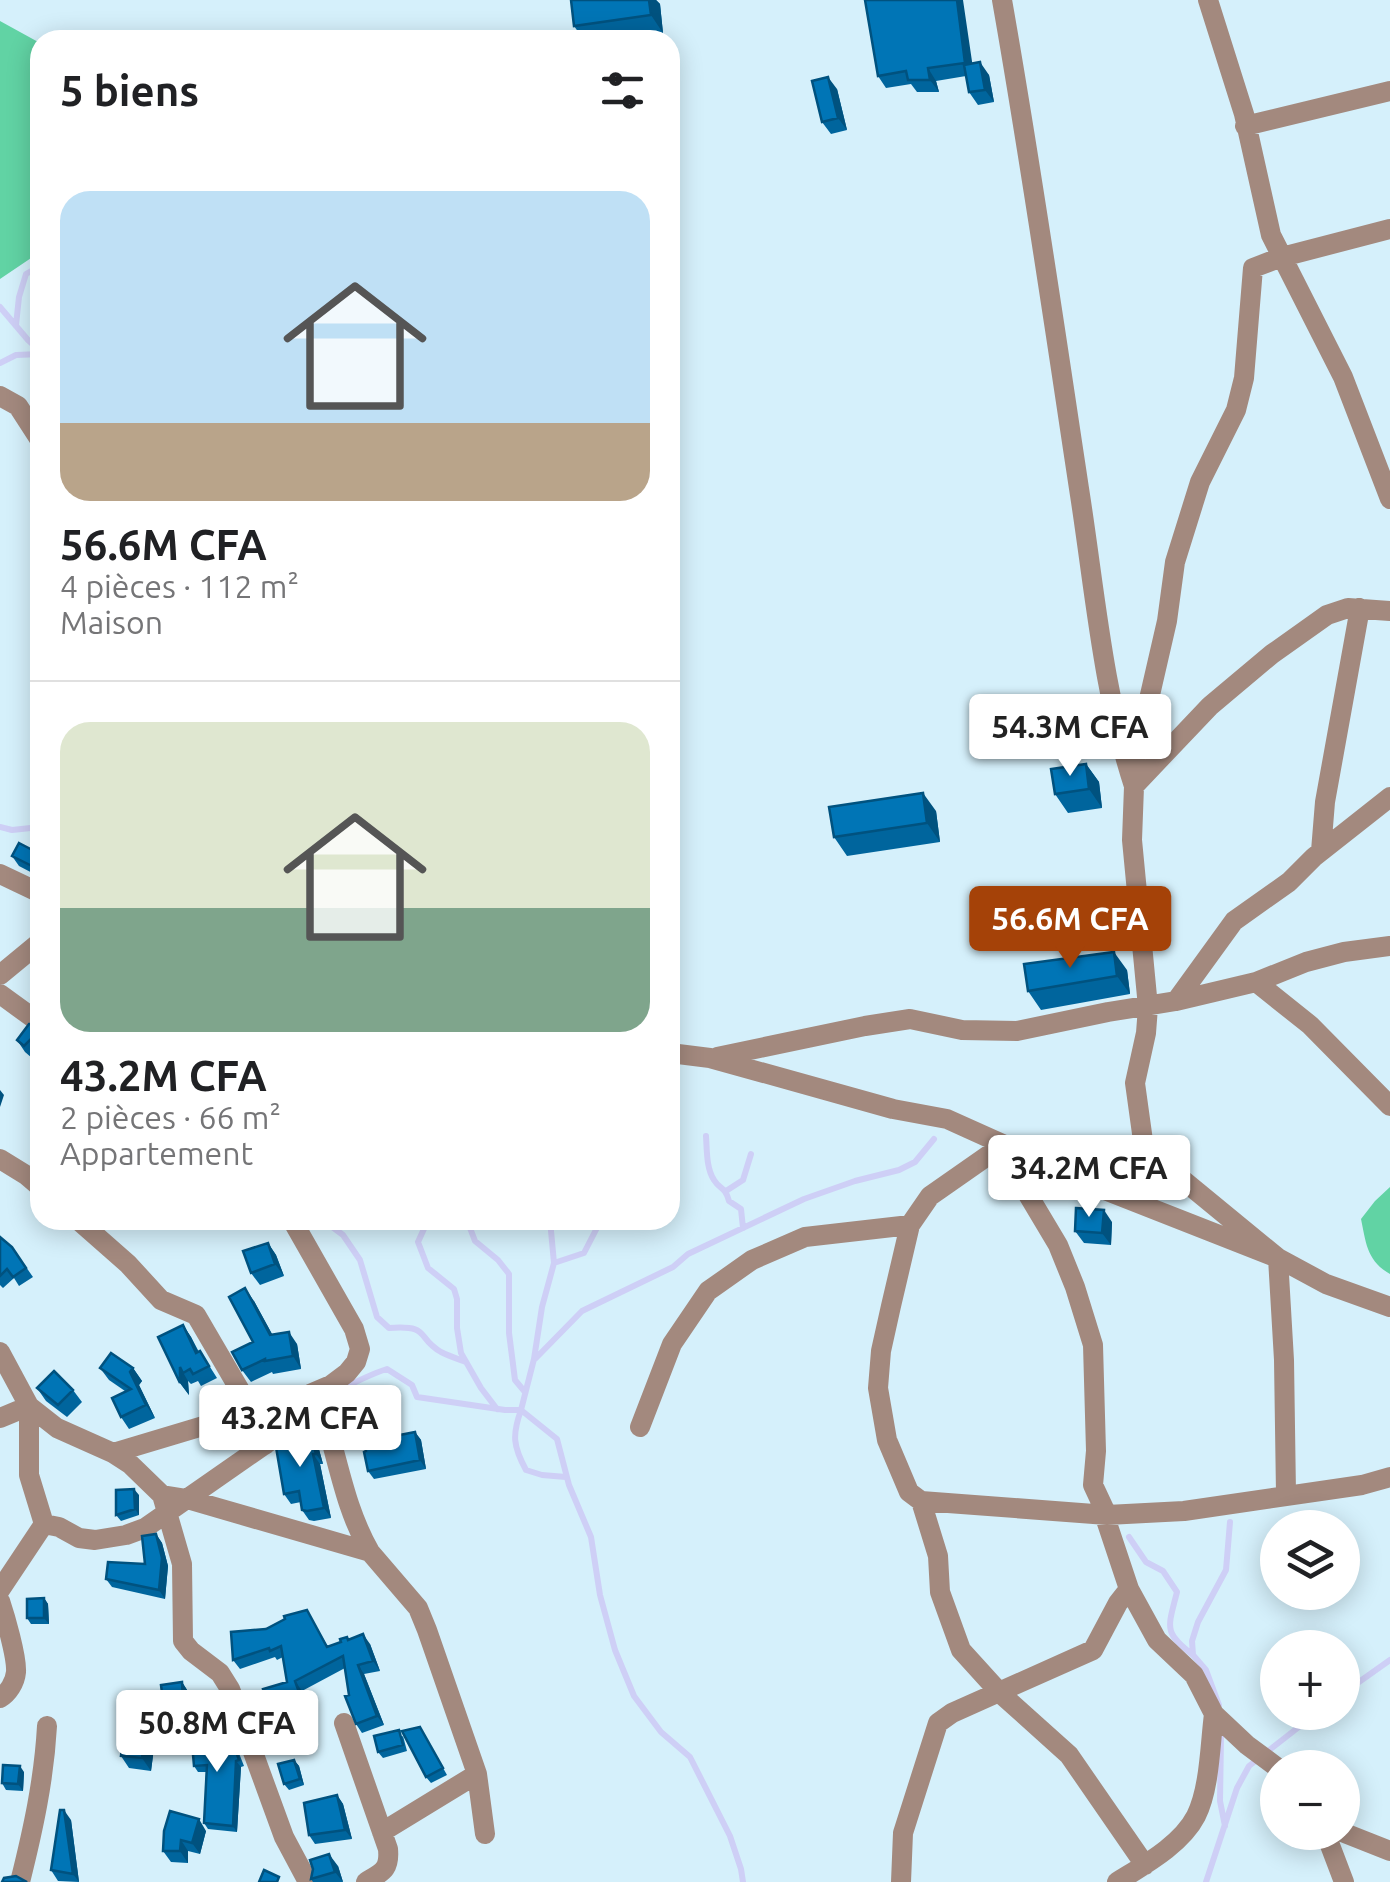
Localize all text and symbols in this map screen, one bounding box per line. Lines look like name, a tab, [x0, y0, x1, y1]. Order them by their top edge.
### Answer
icon: filters	[595, 63, 650, 118]
text: 5 biens	[60, 67, 199, 114]
icon: home	[265, 256, 445, 436]
text: 56.6M CFA	[60, 521, 267, 568]
text: 4 pièces · 112 m²	[60, 568, 299, 604]
text: Maison	[60, 604, 163, 640]
pin: 54.3M CFA	[956, 694, 1184, 779]
text: 54.3M CFA	[991, 708, 1149, 744]
icon: home	[265, 787, 445, 967]
pin: 56.6M CFA	[956, 886, 1184, 971]
text: 56.6M CFA	[991, 900, 1149, 936]
text: 43.2M CFA	[60, 1052, 267, 1099]
text: 2 pièces · 66 m²	[60, 1099, 281, 1135]
text: Appartement	[60, 1135, 253, 1171]
pin: 34.2M CFA	[975, 1135, 1203, 1220]
text: 34.2M CFA	[1010, 1149, 1168, 1185]
pin: 43.2M CFA	[186, 1385, 414, 1470]
text: 43.2M CFA	[221, 1399, 379, 1435]
map controls	[1260, 1510, 1360, 1850]
button: layers	[1260, 1510, 1360, 1610]
button: +	[1260, 1630, 1360, 1730]
pin: 50.8M CFA	[103, 1690, 331, 1775]
text: 50.8M CFA	[138, 1704, 296, 1740]
button: −	[1260, 1750, 1360, 1850]

